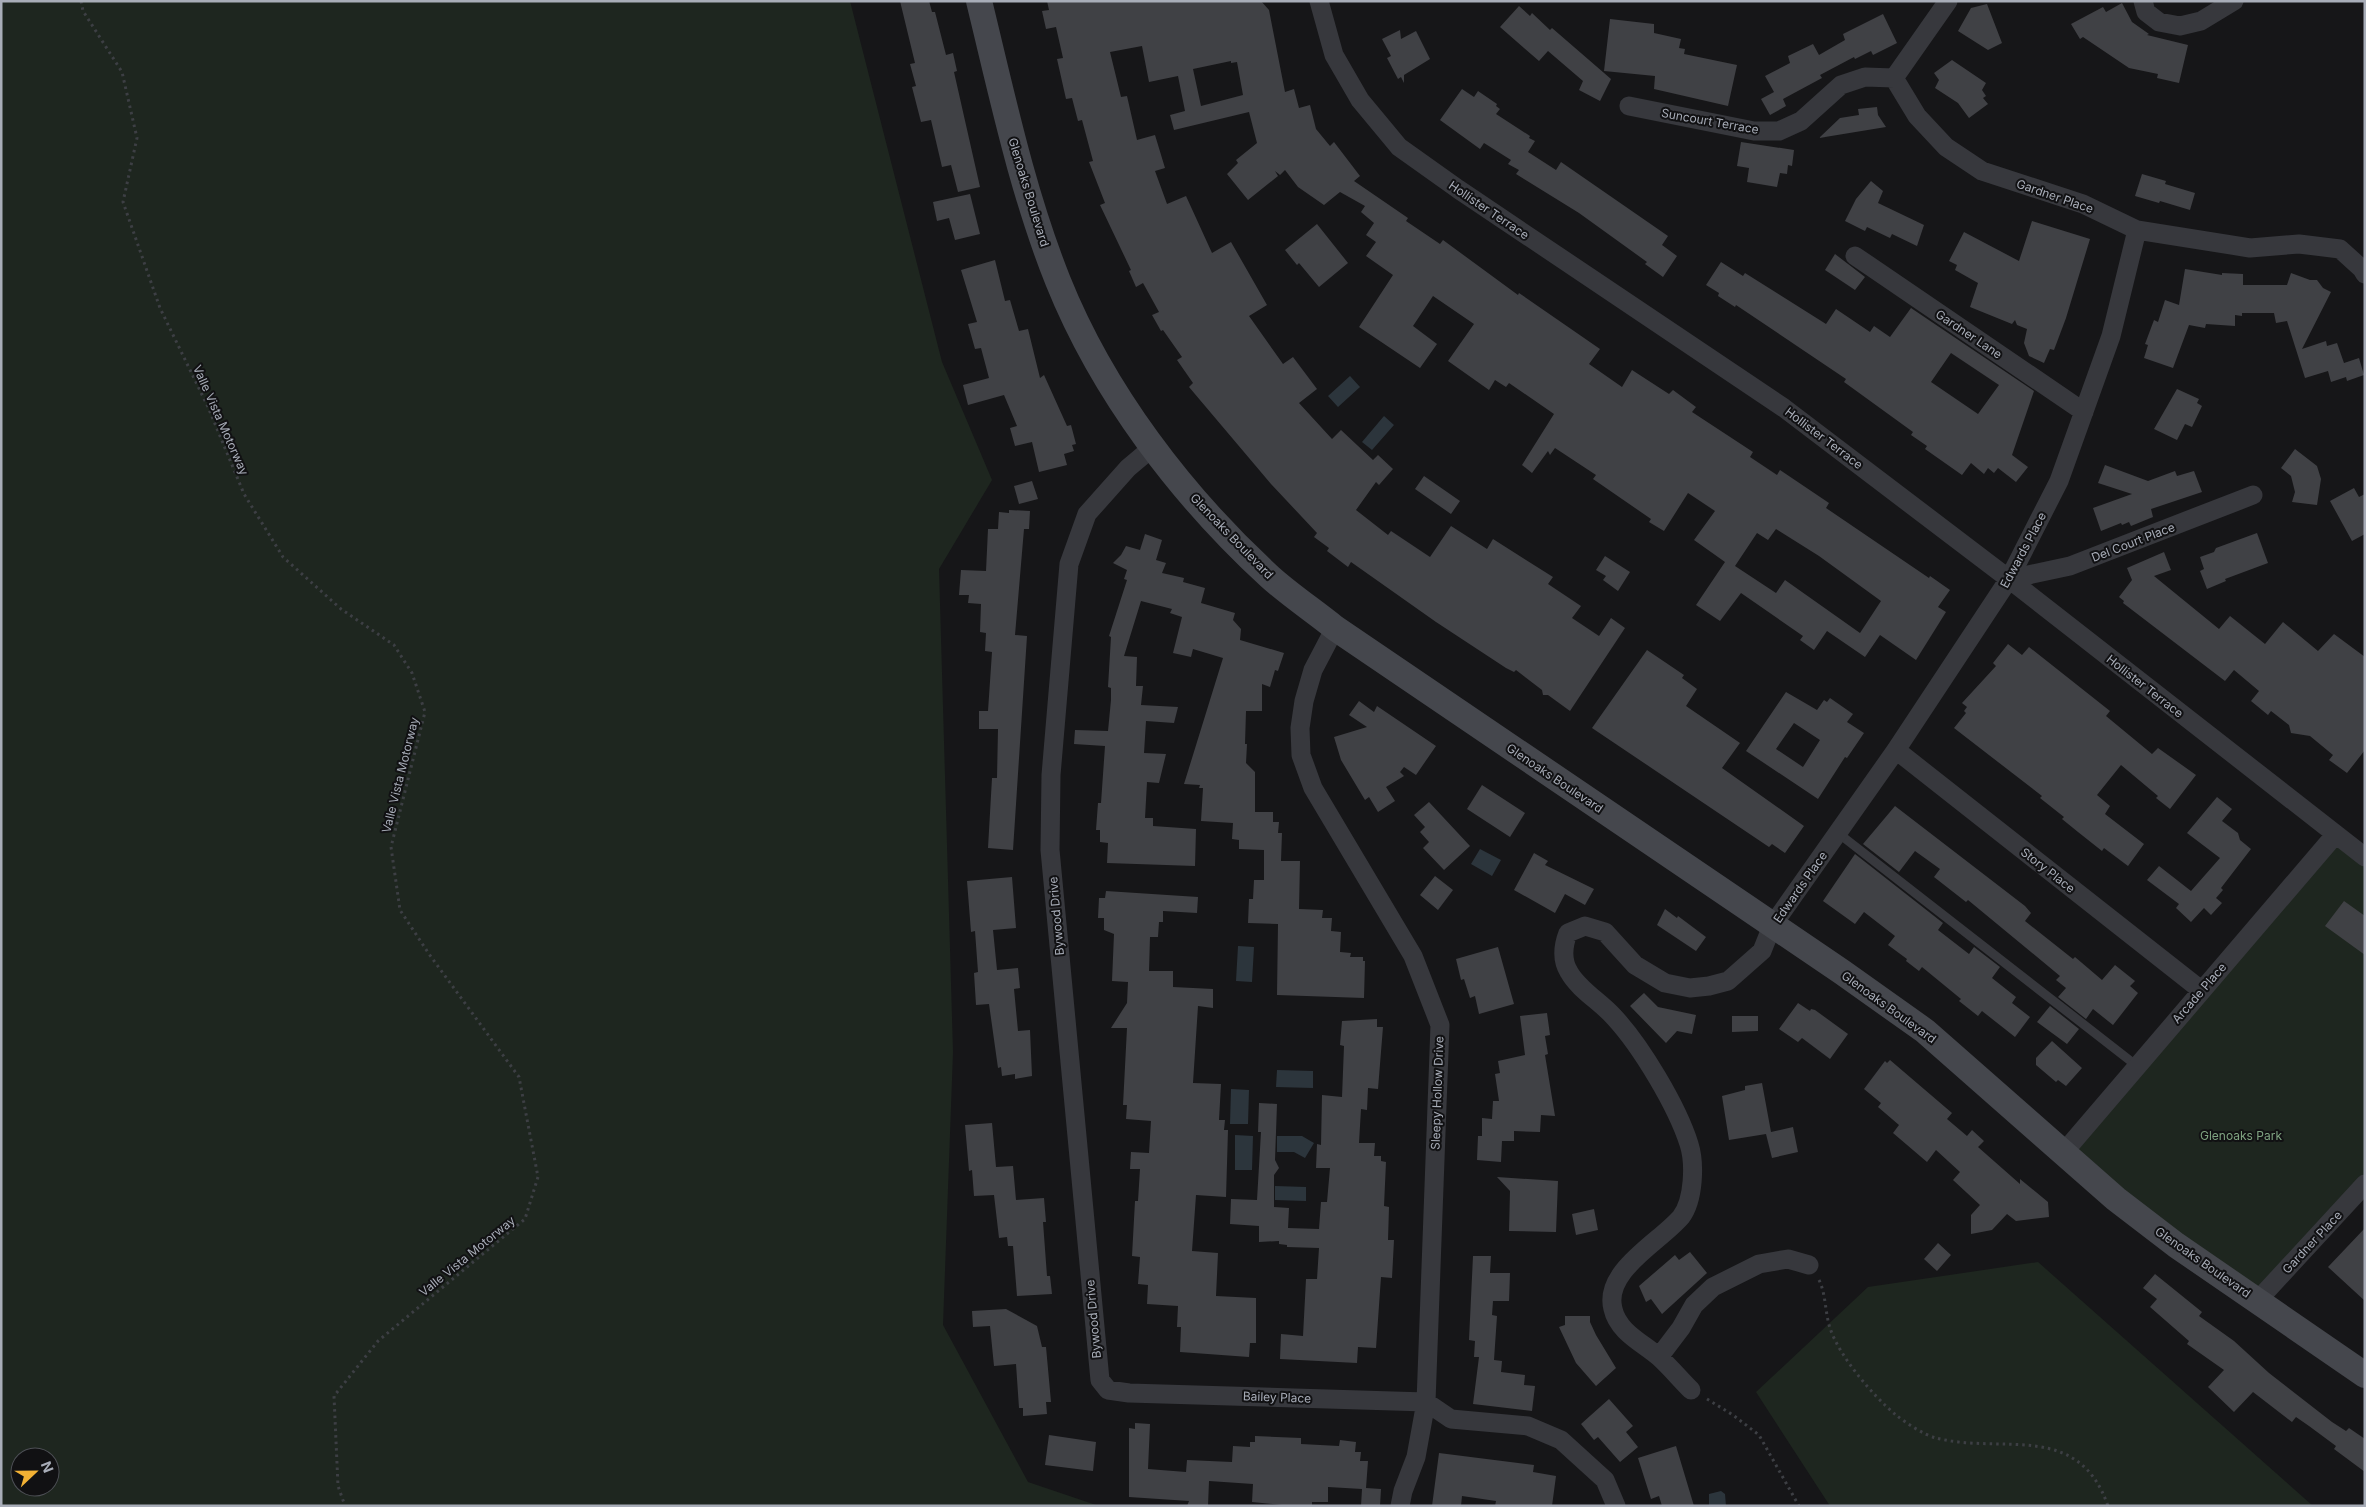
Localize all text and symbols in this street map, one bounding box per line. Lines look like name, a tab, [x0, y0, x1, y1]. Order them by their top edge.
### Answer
street label: Suncourt Terrace	[1660, 105, 1760, 137]
street label: Glenoaks Boulevard	[1005, 136, 1053, 248]
street label: Gardner Place	[2015, 176, 2095, 216]
street label: Hollister Terrace	[1446, 178, 1532, 242]
street label: Gardner Lane	[1933, 306, 2005, 362]
street label: Valle Vista Motorway	[190, 363, 252, 478]
street label: Hollister Terrace	[1782, 404, 1866, 472]
street label: Glenoaks Boulevard	[1187, 490, 1277, 582]
street label: Edwards Place	[1997, 510, 2049, 590]
street label: Del Court Place	[2089, 519, 2177, 565]
street label: Hollister Terrace	[2104, 651, 2186, 721]
street label: Valle Vista Motorway	[378, 715, 422, 835]
street label: Glenoaks Boulevard	[1504, 740, 1606, 816]
street label: Story Place	[2018, 844, 2078, 896]
street label: Edwards Place	[1770, 848, 1830, 926]
street label: Bywood Drive	[1045, 876, 1067, 956]
street label: Arcade Place	[2169, 960, 2229, 1026]
street label: Glenoaks Boulevard	[1839, 968, 1939, 1046]
street label: Sleepy Hollow Drive	[1428, 1036, 1446, 1150]
park label: Glenoaks Park	[2200, 1128, 2282, 1143]
street label: Gardner Place	[2279, 1207, 2345, 1277]
street label: Valle Vista Motorway	[416, 1213, 518, 1299]
street label: Glenoaks Boulevard	[2152, 1223, 2254, 1301]
street label: Bywood Drive	[1082, 1279, 1104, 1359]
street label: Bailey Place	[1243, 1388, 1311, 1406]
north arrow	[10, 1447, 60, 1497]
text: N	[38, 1459, 57, 1475]

